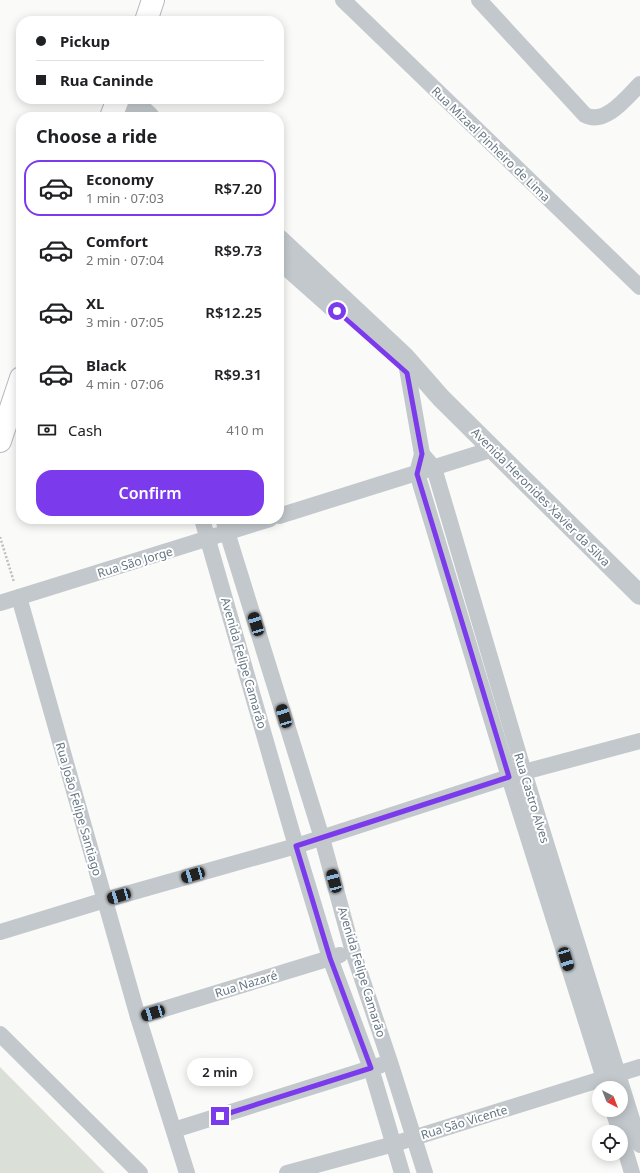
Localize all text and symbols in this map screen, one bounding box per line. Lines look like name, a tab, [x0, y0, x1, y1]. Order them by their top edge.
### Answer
text: Pickup	[60, 31, 110, 51]
text: Rua Caninde	[60, 70, 154, 90]
street label: Rua Mizael Pinheiro de Lima	[428, 83, 554, 205]
text: Choose a ride	[36, 124, 157, 148]
text: Economy	[86, 169, 154, 189]
icon: car	[38, 170, 74, 206]
text: R$7.20	[214, 178, 262, 198]
text: 1 min · 07:03	[86, 189, 164, 207]
text: Comfort	[86, 231, 148, 251]
icon: car	[38, 232, 74, 268]
text: R$9.73	[214, 240, 262, 260]
text: 2 min · 07:04	[86, 251, 164, 269]
text: XL	[86, 293, 104, 313]
icon: car	[38, 294, 74, 330]
text: R$12.25	[205, 302, 262, 322]
route start	[328, 302, 346, 320]
text: 3 min · 07:05	[86, 313, 164, 331]
text: Black	[86, 355, 126, 375]
icon: car	[38, 356, 74, 392]
text: R$9.31	[214, 364, 262, 384]
text: 4 min · 07:06	[86, 375, 164, 393]
icon: cash	[36, 419, 58, 441]
text: Cash	[68, 420, 102, 440]
text: 410 m	[226, 421, 264, 439]
street label: Avenida Heronides Xavier da Silva	[468, 424, 614, 570]
button: Confirm	[36, 470, 264, 516]
street label: Rua São Jorge	[95, 542, 175, 582]
street label: Avenida Felipe Camarão	[217, 595, 271, 731]
car	[247, 611, 265, 637]
car	[275, 703, 293, 729]
street label: Rua João Felipe Santiago	[52, 740, 106, 878]
street label: Rua Castro Alves	[510, 751, 554, 845]
car	[180, 866, 206, 884]
car	[325, 868, 343, 894]
car	[106, 887, 132, 905]
street label: Avenida Felipe Camarão	[334, 905, 390, 1039]
car	[557, 946, 575, 972]
street label: Rua Nazaré	[213, 966, 280, 1002]
car	[140, 1004, 166, 1022]
callout: 2 min	[187, 1058, 253, 1086]
text: 2 min	[202, 1063, 238, 1081]
north arrow	[592, 1081, 628, 1117]
map controls	[592, 1081, 628, 1161]
street label: Rua São Vicente	[419, 1101, 510, 1143]
route end	[211, 1107, 229, 1125]
button: locate	[592, 1125, 628, 1161]

